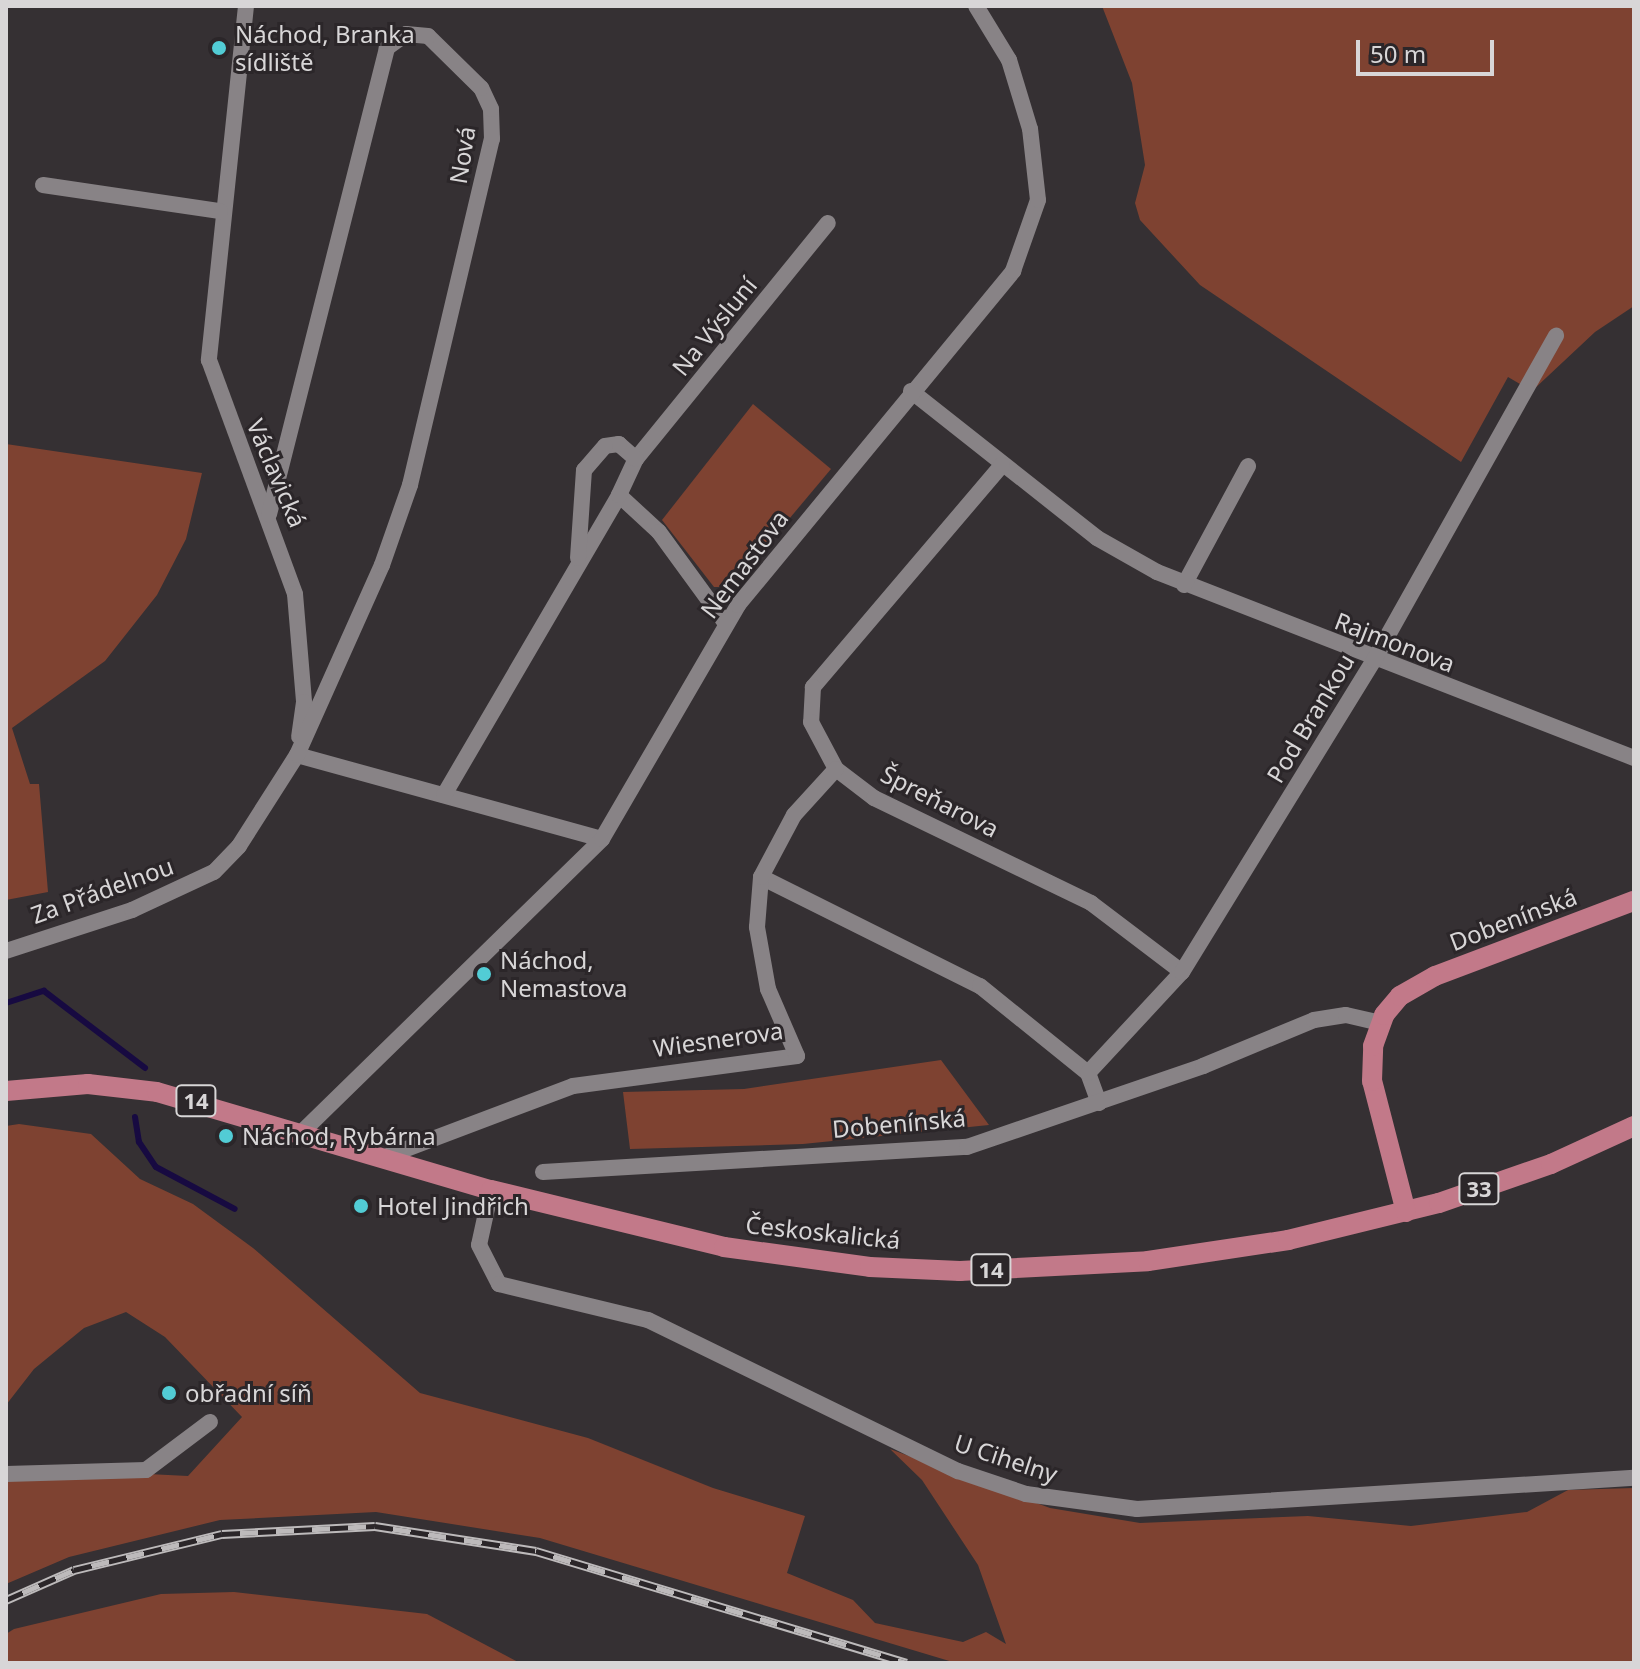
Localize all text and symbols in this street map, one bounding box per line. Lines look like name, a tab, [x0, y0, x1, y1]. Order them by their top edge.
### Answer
place label: Náchod, Branka sídliště	[235, 20, 415, 76]
scale bar	[1360, 24, 1498, 74]
text: 50 m	[1370, 37, 1426, 70]
marker: Náchod, Branka sídliště	[210, 39, 228, 57]
street label: Nová	[443, 124, 481, 186]
street label: Na Výsluní	[666, 271, 762, 381]
street label: Václavická	[241, 415, 313, 531]
street label: Nemastova	[694, 504, 794, 624]
street label: Rajmonova	[1331, 606, 1459, 678]
street label: Pod Brankou	[1260, 648, 1360, 788]
street label: Špreňarova	[876, 759, 1004, 843]
street label: Za Přádelnou	[27, 851, 177, 929]
street label: Dobenínská	[1445, 882, 1581, 956]
place label: Náchod, Nemastova	[500, 946, 628, 1002]
marker: Náchod, Nemastova	[475, 965, 493, 983]
street label: Wiesnerova	[651, 1016, 785, 1062]
road number: 14	[174, 1083, 218, 1119]
street label: Dobenínská	[831, 1103, 967, 1143]
place label: Náchod, Rybárna	[242, 1122, 436, 1150]
marker: Náchod, Rybárna	[217, 1127, 235, 1145]
road number: 33	[1457, 1171, 1501, 1207]
place label: Hotel Jindřich	[377, 1192, 529, 1220]
marker: Hotel Jindřich	[352, 1197, 370, 1215]
street label: Českoskalická	[744, 1210, 902, 1254]
road number: 14	[969, 1252, 1013, 1288]
place label: obřadní síň	[185, 1379, 312, 1407]
marker: obřadní síň	[160, 1384, 178, 1402]
street label: U Cihelny	[951, 1428, 1061, 1488]

